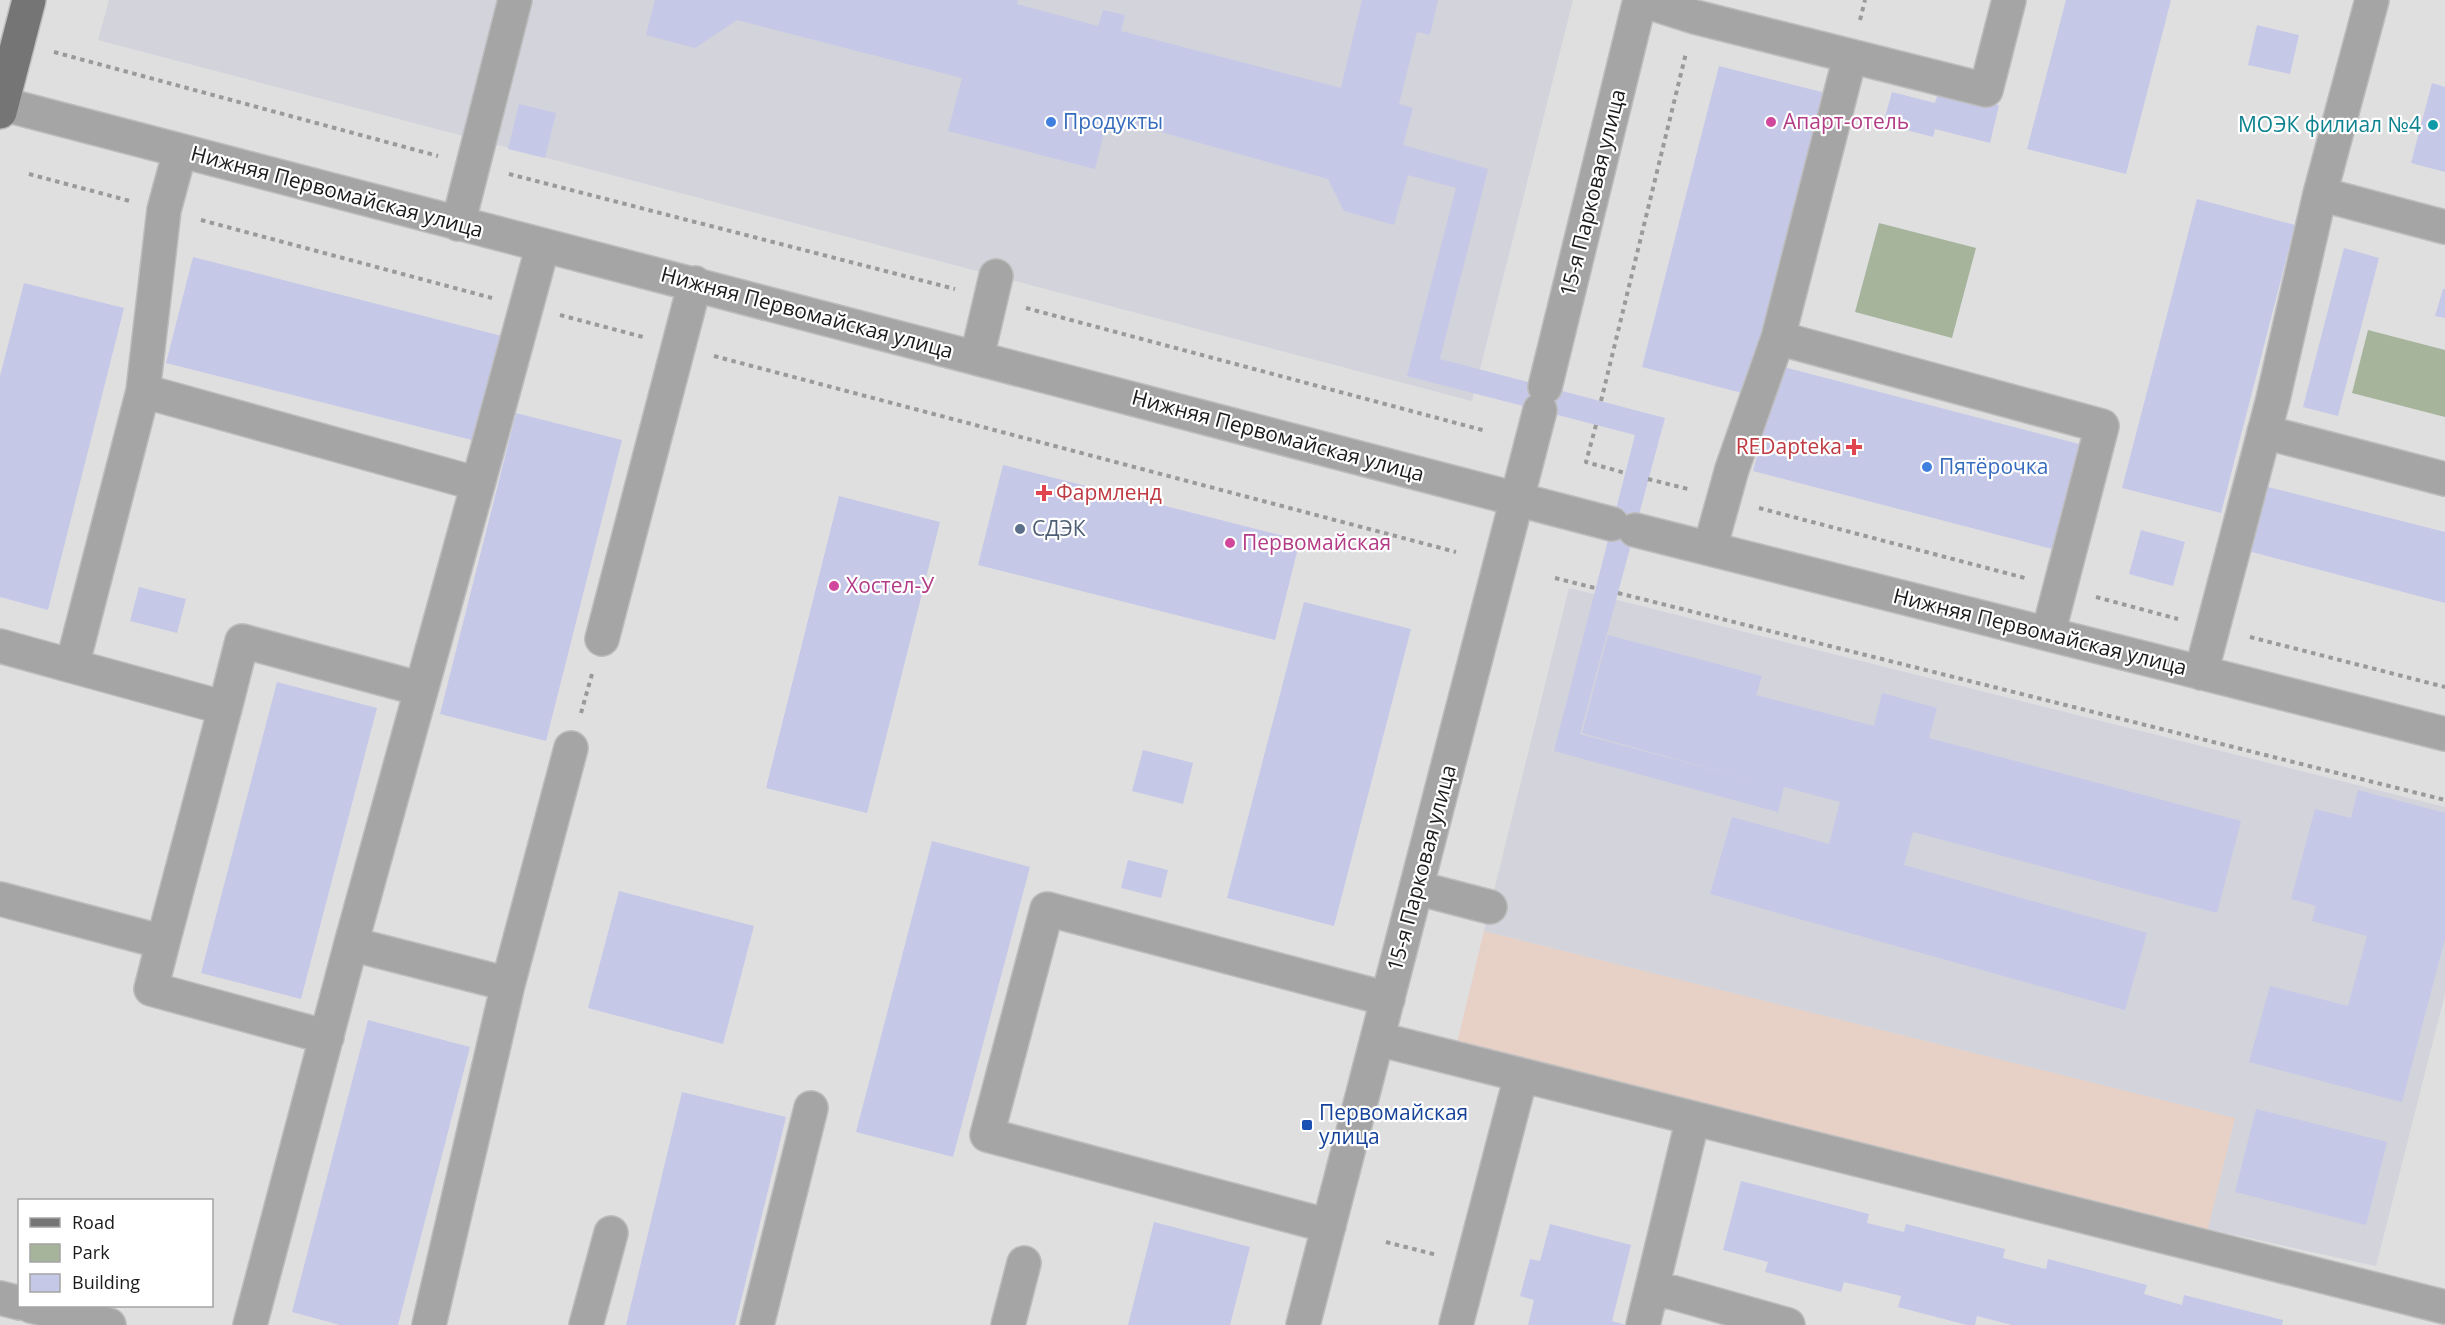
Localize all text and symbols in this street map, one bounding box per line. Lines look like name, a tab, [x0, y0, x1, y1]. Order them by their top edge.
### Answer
street label: 15-я Парковая улица	[1553, 86, 1631, 299]
place label: Продукты	[1063, 107, 1163, 135]
place label: Апарт-отель	[1783, 107, 1909, 135]
place label: МОЭК филиал №4	[2238, 110, 2421, 138]
marker: Продукты	[1044, 115, 1058, 129]
marker: Апарт-отель	[1764, 115, 1778, 129]
marker: МОЭК филиал №4	[2426, 118, 2440, 132]
street label: Нижняя Первомайская улица	[188, 138, 487, 244]
street label: Нижняя Первомайская улица	[658, 259, 957, 365]
street label: Нижняя Первомайская улица	[1129, 382, 1428, 488]
place label: REDapteka	[1736, 432, 1842, 460]
marker: REDapteka	[1847, 440, 1861, 454]
place label: Пятёрочка	[1939, 452, 2048, 480]
marker: Пятёрочка	[1920, 460, 1934, 474]
place label: Фармленд	[1056, 478, 1162, 506]
marker: Фармленд	[1037, 486, 1051, 500]
place label: СДЭК	[1032, 514, 1086, 542]
marker: СДЭК	[1013, 522, 1027, 536]
place label: Первомайская	[1242, 528, 1391, 556]
marker: Первомайская	[1223, 536, 1237, 550]
place label: Хостел-У	[846, 571, 934, 599]
marker: Хостел-У	[827, 579, 841, 593]
street label: Нижняя Первомайская улица	[1890, 581, 2190, 681]
street label: 15-я Парковая улица	[1380, 761, 1462, 974]
place label: Первомайская улица	[1319, 1098, 1468, 1150]
marker: Первомайская улица	[1300, 1118, 1314, 1132]
legend	[18, 1199, 213, 1307]
text: Road	[72, 1210, 115, 1234]
text: Park	[72, 1240, 110, 1264]
text: Building	[72, 1270, 140, 1294]

